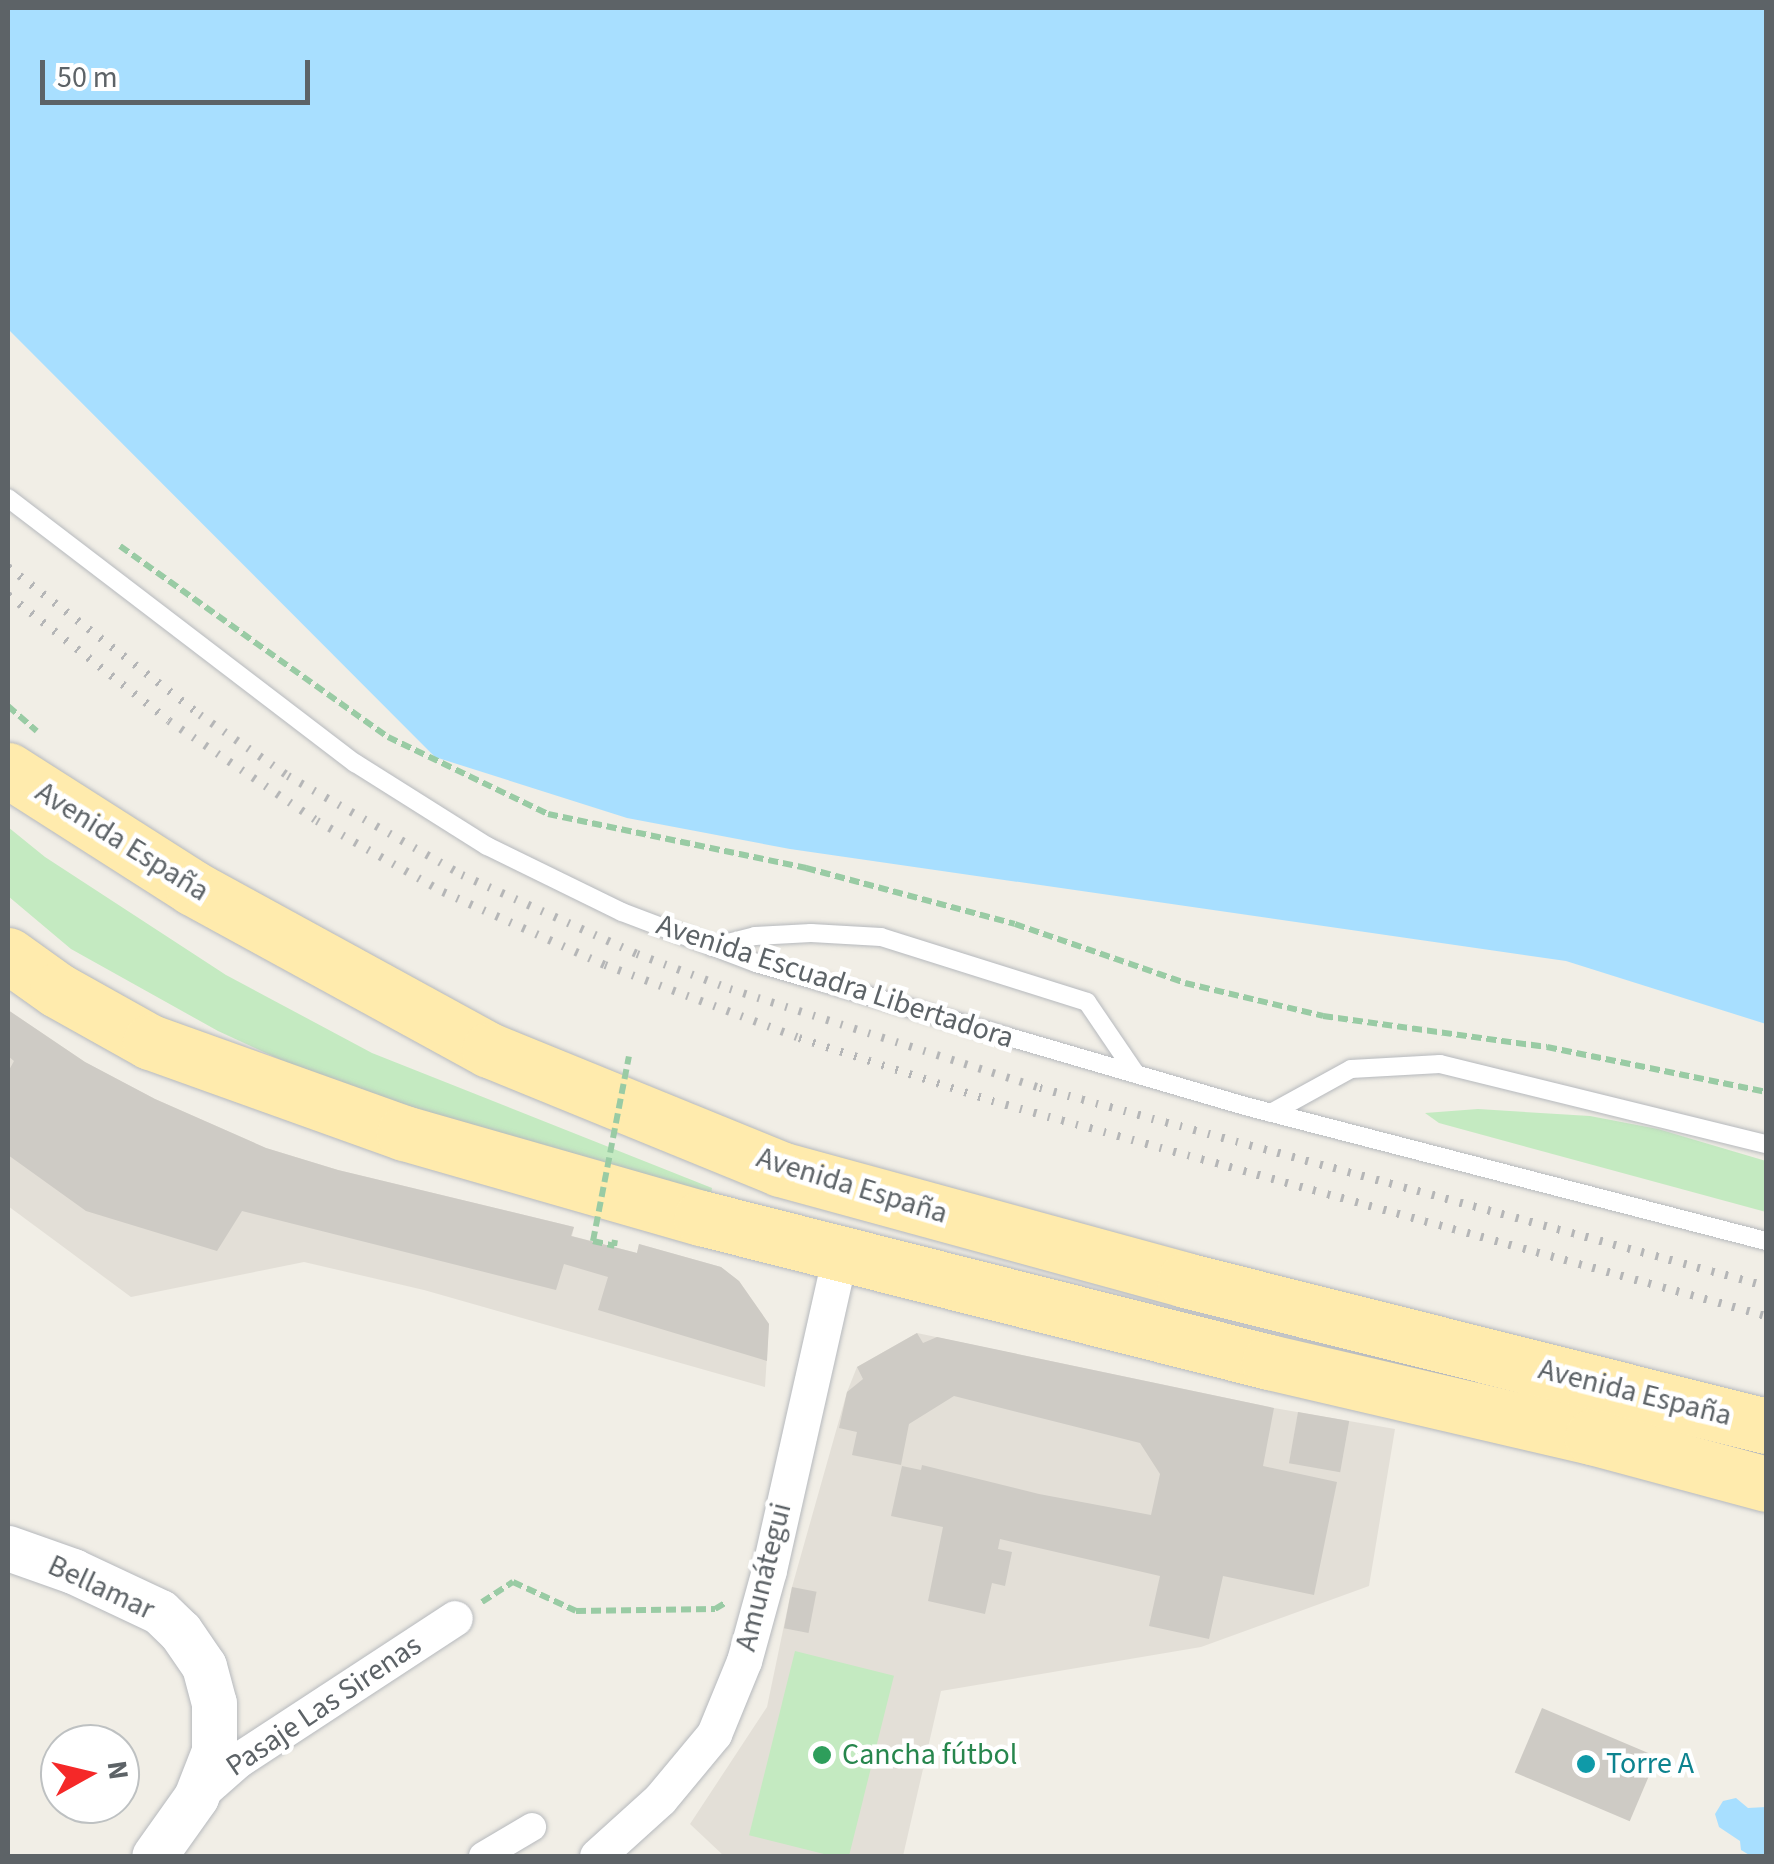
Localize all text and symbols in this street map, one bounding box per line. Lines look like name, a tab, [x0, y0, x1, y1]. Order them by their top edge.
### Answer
scale bar	[45, 40, 315, 102]
text: 50 m	[57, 56, 118, 99]
street label: Avenida España	[29, 774, 215, 910]
street label: Avenida Escuadra Libertadora	[652, 907, 1018, 1057]
street label: Avenida España	[752, 1140, 952, 1232]
street label: Avenida España	[1535, 1352, 1735, 1434]
street label: Amunátegui	[728, 1499, 800, 1655]
street label: Bellamar	[42, 1548, 160, 1628]
street label: Pasaje Las Sirenas	[220, 1627, 428, 1785]
north arrow	[40, 1724, 140, 1824]
place label: Cancha fútbol	[842, 1737, 1017, 1773]
marker: Cancha fútbol	[811, 1744, 833, 1766]
place label: Torre A	[1606, 1746, 1694, 1782]
marker: Torre A	[1575, 1753, 1597, 1775]
text: N	[97, 1758, 139, 1782]

